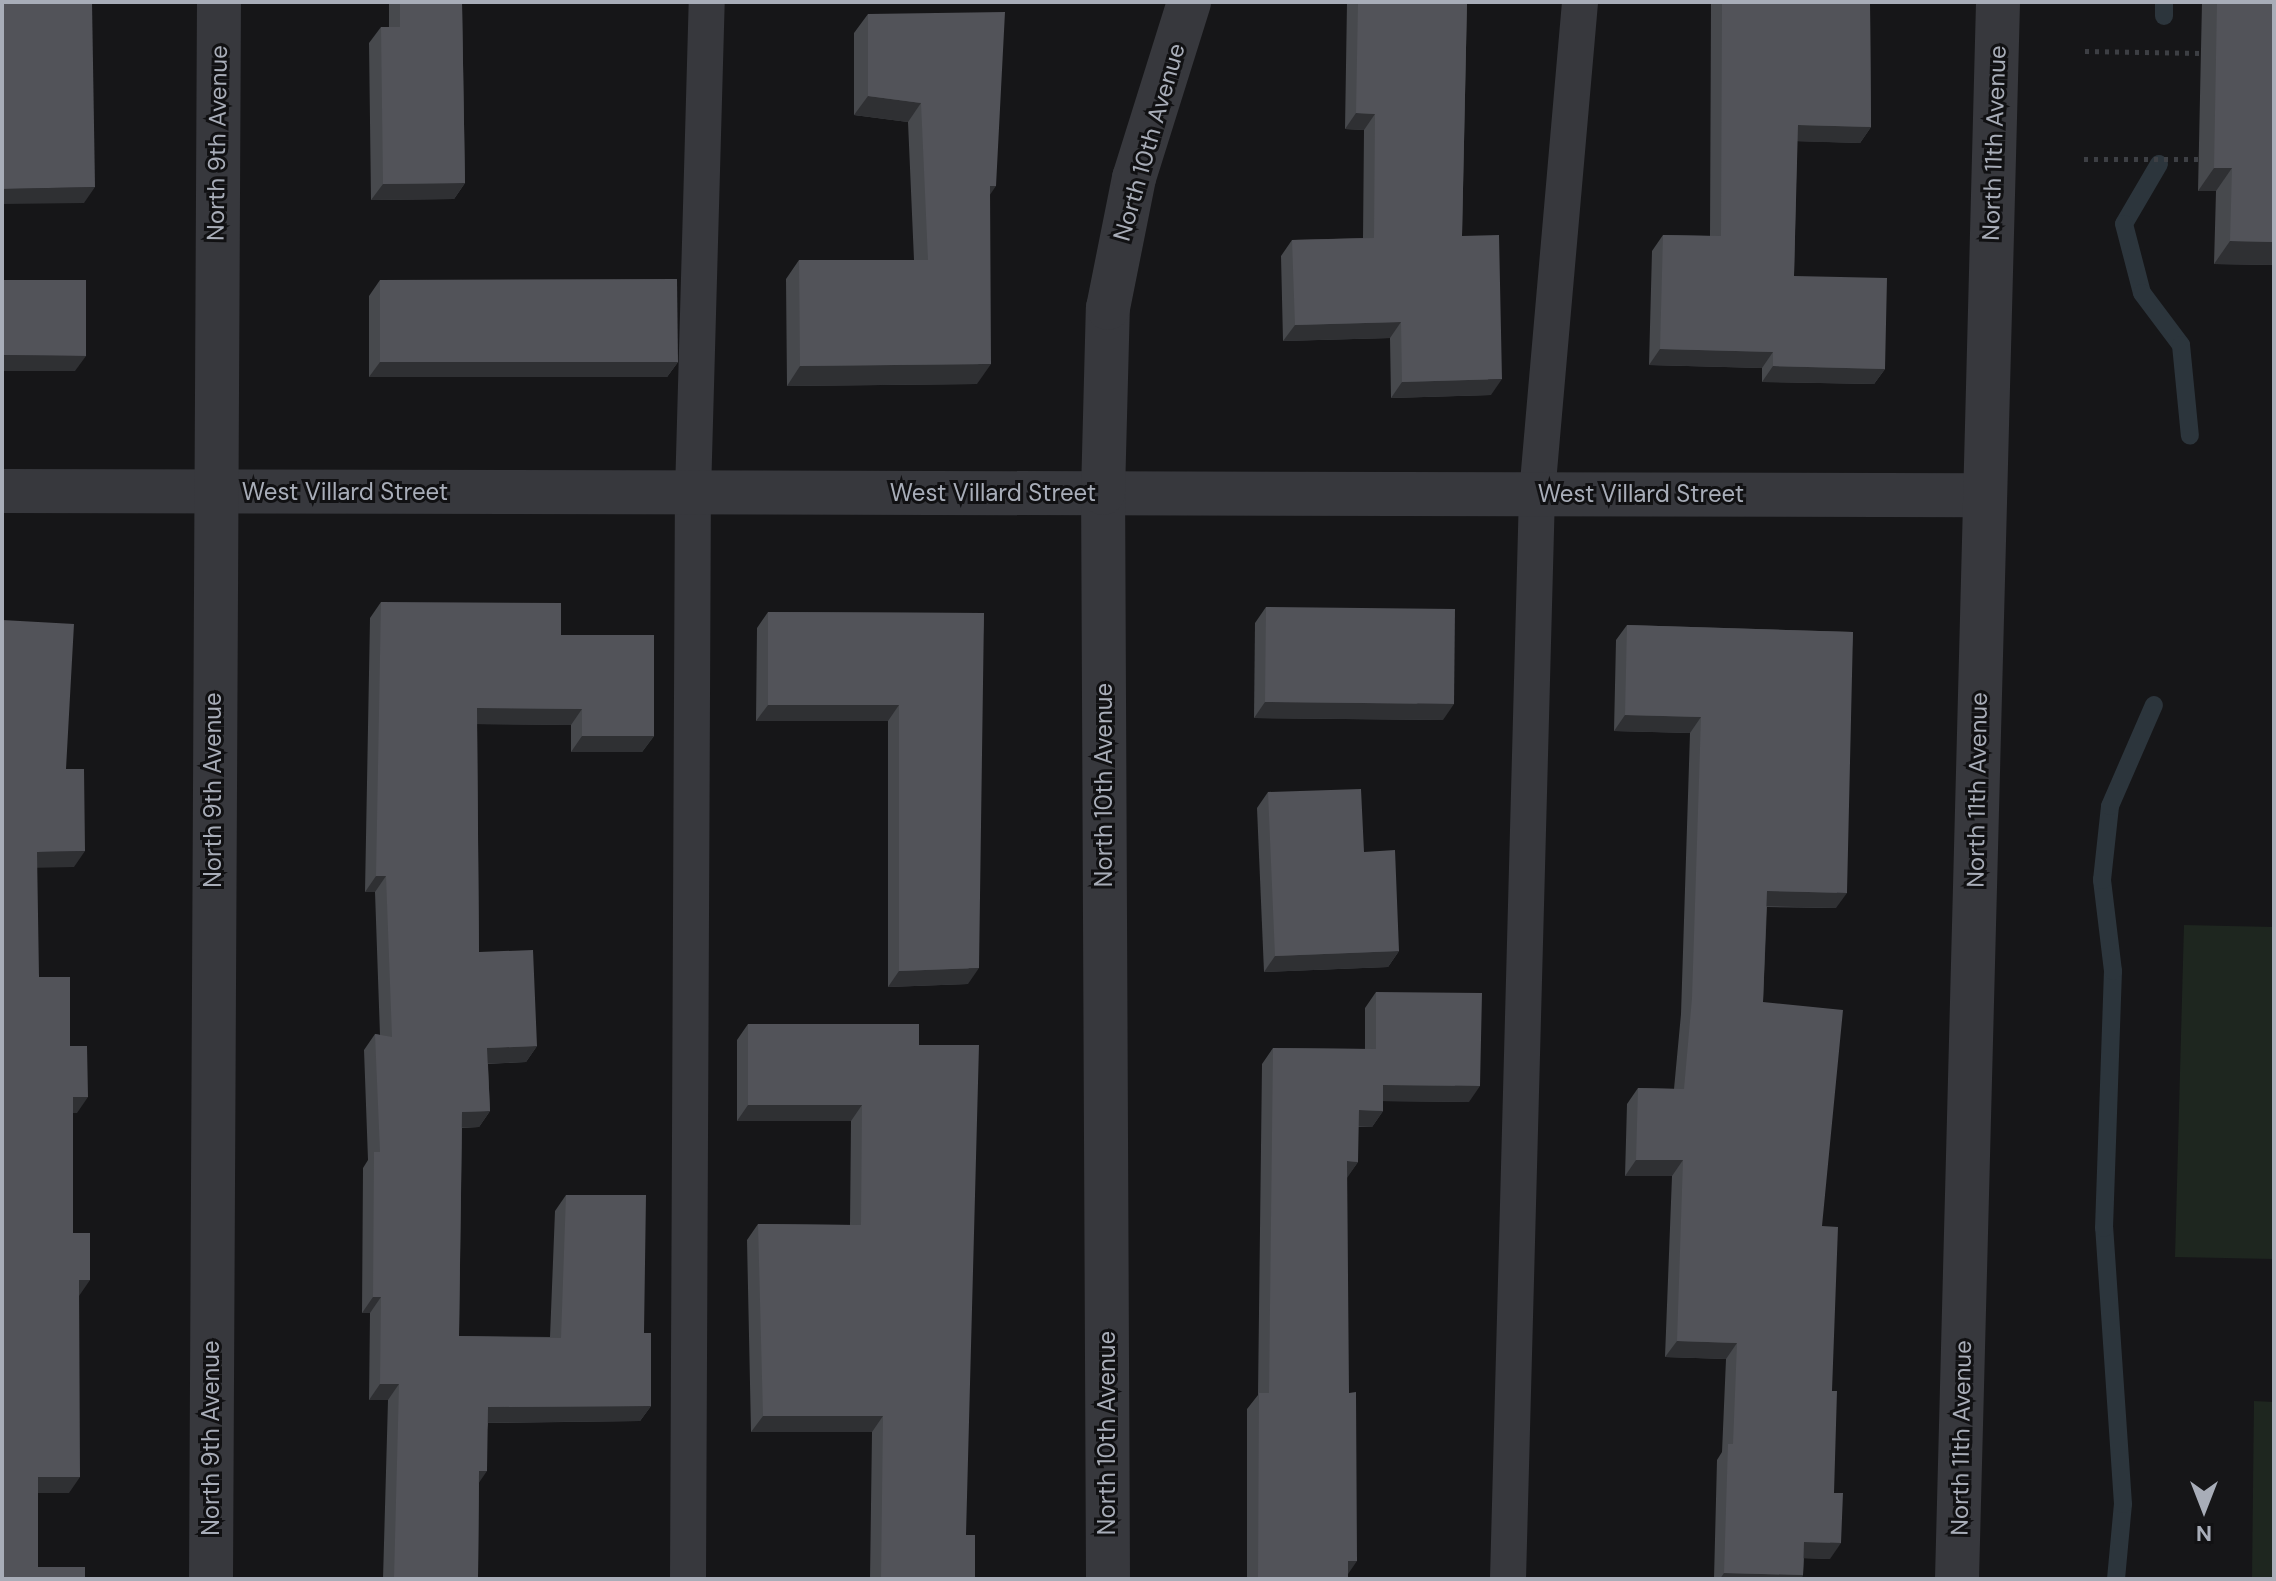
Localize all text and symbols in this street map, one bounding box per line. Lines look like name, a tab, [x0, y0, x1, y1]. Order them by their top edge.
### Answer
street label: North 10th Avenue	[1107, 40, 1191, 244]
street label: North 9th Avenue	[201, 45, 233, 241]
street label: North 11th Avenue	[1976, 45, 2012, 241]
street label: West Villard Street	[242, 478, 448, 506]
street label: West Villard Street	[890, 479, 1096, 507]
street label: West Villard Street	[1538, 480, 1744, 508]
street label: North 10th Avenue	[1090, 683, 1118, 887]
street label: North 9th Avenue	[199, 692, 227, 888]
street label: North 11th Avenue	[1961, 692, 1993, 888]
street label: North 10th Avenue	[1093, 1331, 1121, 1535]
street label: North 9th Avenue	[197, 1340, 225, 1536]
street label: North 11th Avenue	[1945, 1340, 1977, 1536]
north arrow	[2164, 1469, 2244, 1549]
text: N	[2196, 1519, 2212, 1548]

